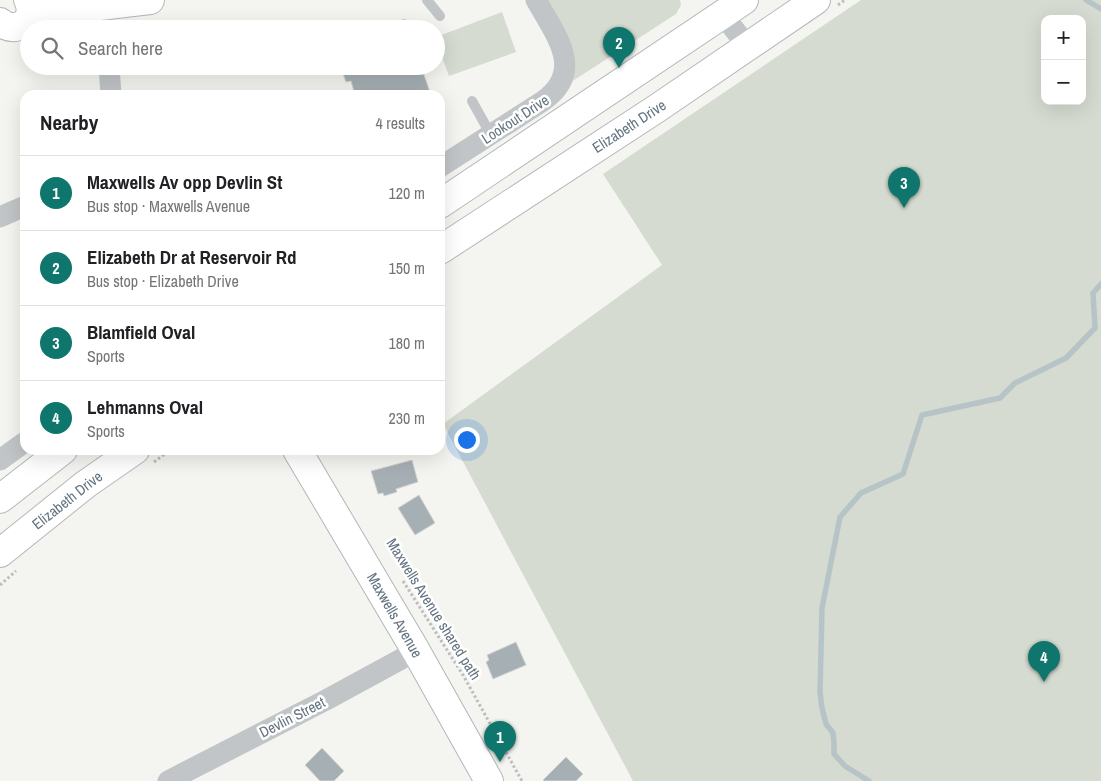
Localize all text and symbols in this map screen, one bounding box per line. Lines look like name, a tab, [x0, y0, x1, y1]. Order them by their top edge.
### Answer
map controls	[1041, 15, 1086, 105]
button: +	[1041, 15, 1086, 60]
search box	[20, 20, 445, 75]
pin: 2	[603, 27, 635, 68]
icon: search	[38, 34, 66, 62]
text: Search here	[78, 35, 163, 61]
button: −	[1041, 60, 1086, 105]
street label: Lookout Drive	[477, 89, 553, 149]
street label: Elizabeth Drive	[588, 94, 670, 158]
text: Nearby	[40, 108, 98, 137]
text: 4 results	[375, 112, 425, 134]
pin: 3	[888, 167, 920, 208]
text: Maxwells Av opp Devlin St	[87, 169, 282, 195]
text: 1	[52, 182, 60, 204]
text: 120 m	[389, 182, 425, 204]
text: Bus stop · Maxwells Avenue	[87, 195, 250, 217]
text: Elizabeth Dr at Reservoir Rd	[87, 244, 297, 270]
text: 2	[52, 257, 60, 279]
text: 150 m	[389, 257, 425, 279]
text: Bus stop · Elizabeth Drive	[87, 270, 239, 292]
text: Blamfield Oval	[87, 319, 195, 345]
text: 3	[52, 332, 60, 354]
text: 180 m	[389, 332, 425, 354]
text: Sports	[87, 345, 125, 367]
text: Lehmanns Oval	[87, 394, 203, 420]
text: 4	[52, 407, 60, 429]
text: 230 m	[389, 407, 425, 429]
text: Sports	[87, 420, 125, 442]
your location	[454, 427, 480, 453]
street label: Elizabeth Drive	[27, 466, 107, 534]
street label: Maxwells Avenue shared path	[383, 535, 485, 683]
street label: Maxwells Avenue	[363, 569, 427, 661]
pin: 4	[1028, 641, 1060, 682]
street label: Devlin Street	[256, 691, 329, 742]
pin: 1	[484, 721, 516, 762]

